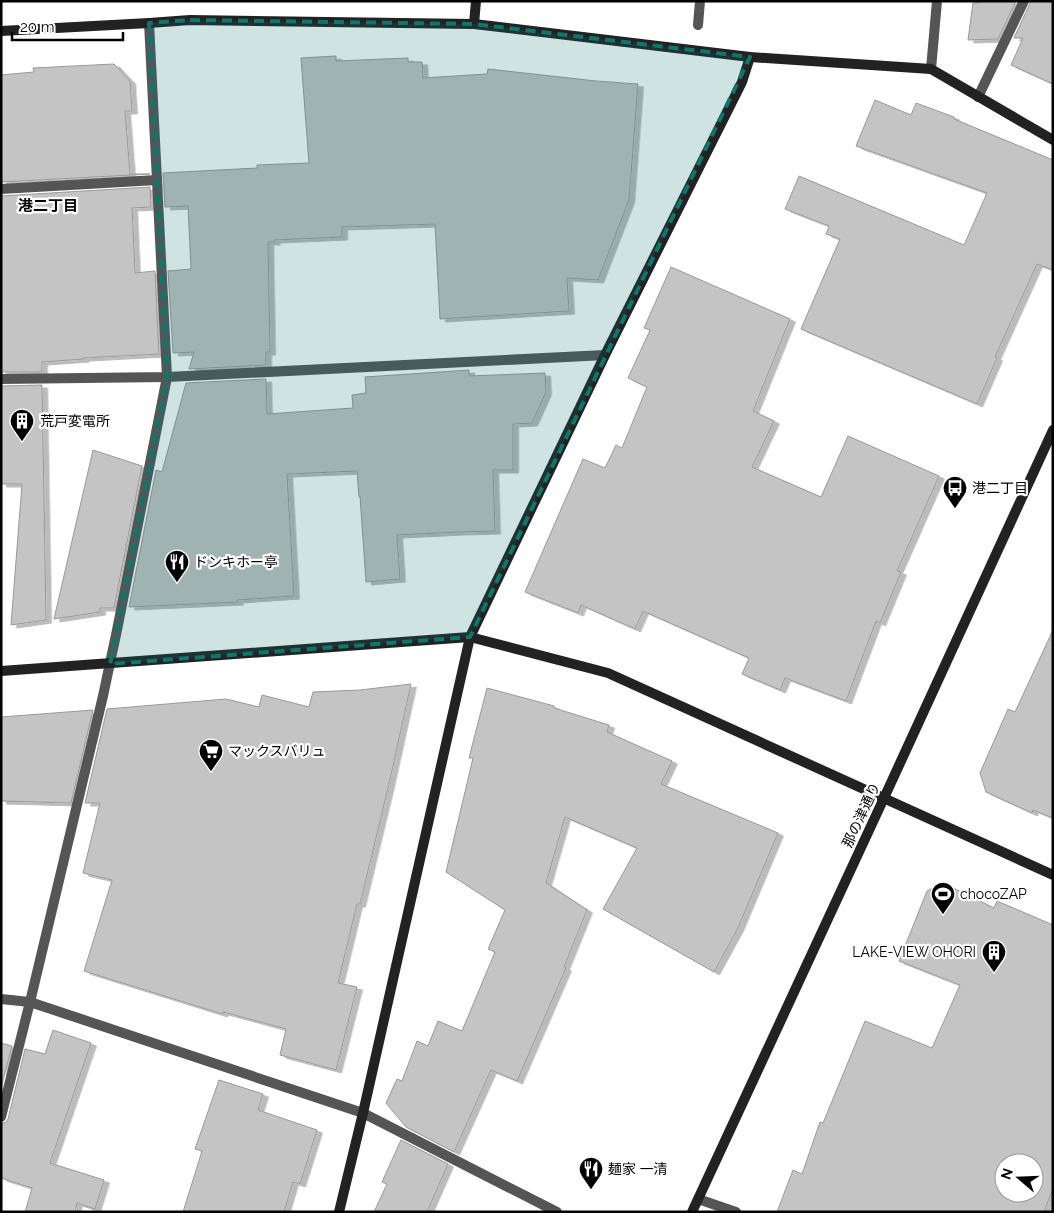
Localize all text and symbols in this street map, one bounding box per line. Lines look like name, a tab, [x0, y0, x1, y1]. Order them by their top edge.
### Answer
scale bar	[12, 10, 124, 42]
text: 20 m	[20, 18, 55, 36]
district label: 港二丁目	[18, 197, 78, 215]
building icon: 荒戸変電所	[9, 408, 35, 442]
place label: 荒戸変電所	[40, 413, 110, 429]
bus stop icon: 港二丁目	[942, 475, 968, 509]
place label: 港二丁目	[972, 480, 1028, 496]
restaurant icon: ドンキホー亭	[164, 549, 190, 583]
place label: ドンキホー亭	[194, 554, 278, 570]
supermarket icon: マックスバリュ	[198, 738, 224, 772]
place label: マックスバリュ	[228, 743, 326, 759]
street label: 那の津通り	[839, 780, 883, 850]
sports icon: chocoZAP	[930, 881, 956, 915]
place label: chocoZAP	[960, 886, 1027, 902]
building icon: LAKE-VIEW OHORI	[981, 939, 1007, 973]
place label: LAKE-VIEW OHORI	[852, 944, 976, 960]
north arrow	[994, 1153, 1044, 1203]
restaurant icon: 麺家 一清	[578, 1156, 604, 1190]
place label: 麺家 一清	[608, 1161, 668, 1177]
text: N	[997, 1166, 1016, 1181]

